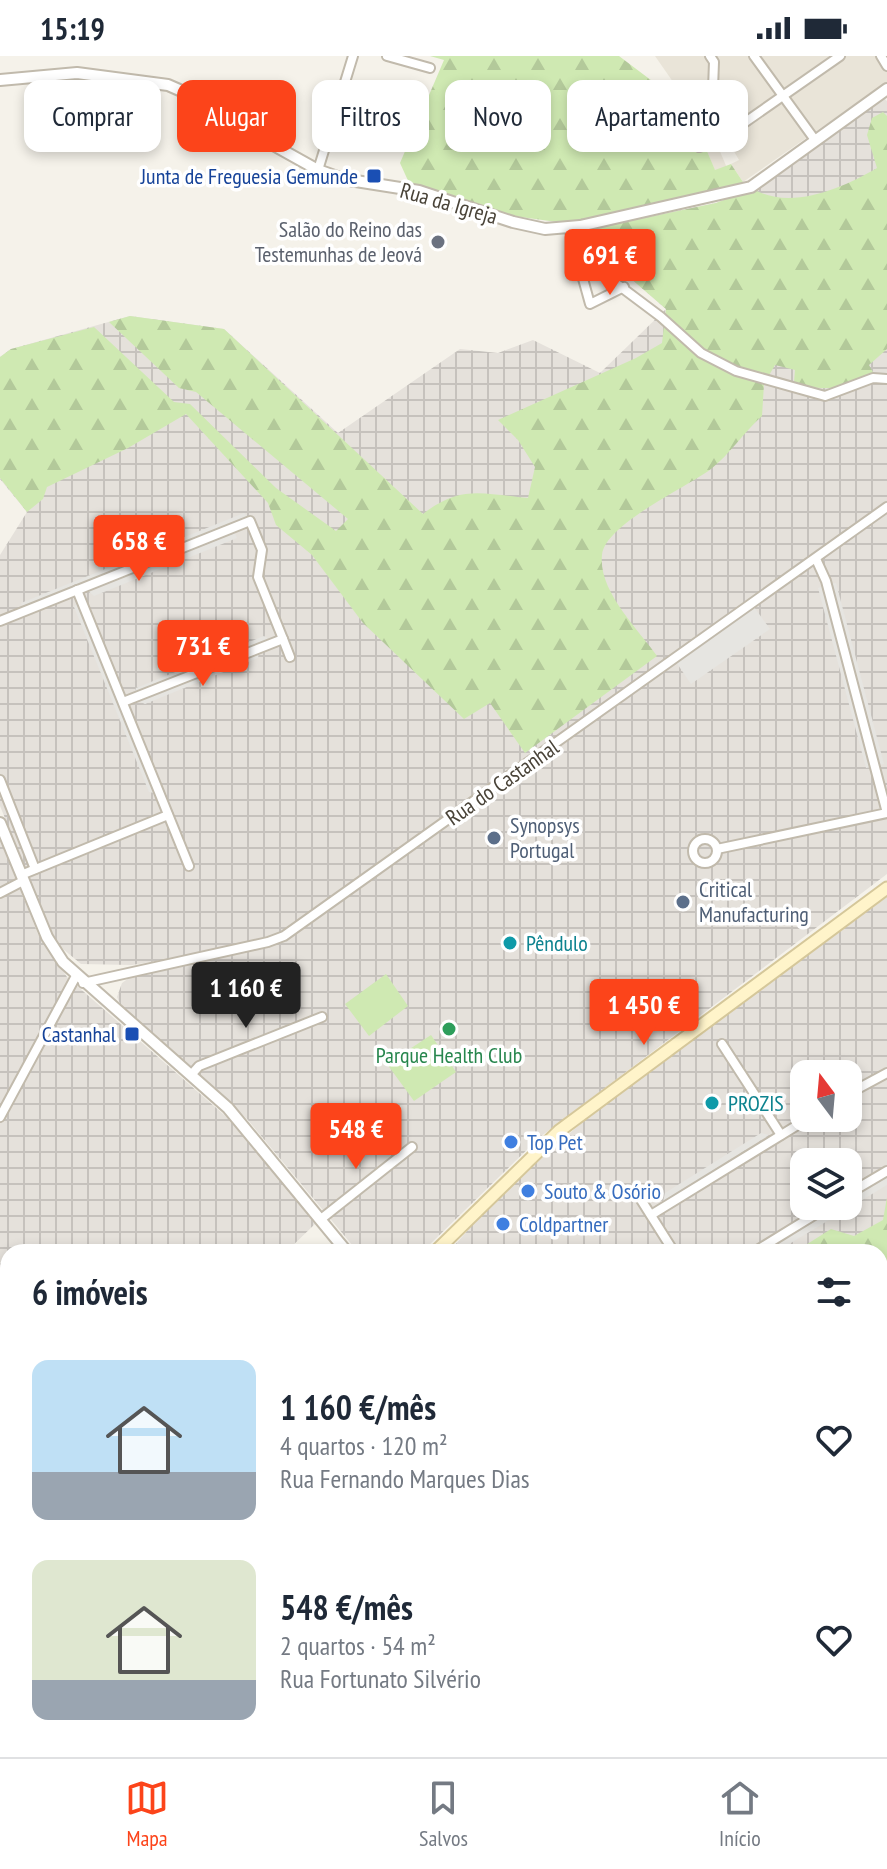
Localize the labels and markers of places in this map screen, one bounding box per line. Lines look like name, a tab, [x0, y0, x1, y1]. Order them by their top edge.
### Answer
place label: Junta de Freguesia Gemunde	[140, 162, 358, 190]
marker: Junta de Freguesia Gemunde	[365, 167, 383, 185]
place label: Salão do Reino das Testemunhas de Jeová	[255, 215, 422, 268]
pin: 691 €	[554, 229, 666, 297]
marker: Salão do Reino das Testemunhas de Jeová	[429, 233, 447, 251]
pin: 658 €	[83, 515, 195, 583]
pin: 731 €	[147, 620, 259, 688]
place label: Synopsys Portugal	[510, 811, 580, 864]
marker: Synopsys Portugal	[485, 829, 503, 847]
place label: Critical Manufacturing	[699, 875, 809, 928]
marker: Critical Manufacturing	[674, 893, 692, 911]
place label: Pêndulo	[526, 929, 588, 957]
marker: Pêndulo	[501, 934, 519, 952]
pin: 1 160 €	[172, 962, 320, 1030]
pin: 1 450 €	[570, 979, 718, 1047]
place label: Castanhal	[42, 1020, 117, 1048]
marker: Parque Health Club	[440, 1020, 458, 1038]
marker: Castanhal	[123, 1025, 141, 1043]
place label: Parque Health Club	[376, 1041, 522, 1069]
place label: PROZIS	[728, 1089, 784, 1117]
marker: PROZIS	[703, 1094, 721, 1112]
pin: 548 €	[300, 1103, 412, 1171]
place label: Top Pet	[527, 1128, 583, 1156]
marker: Top Pet	[502, 1133, 520, 1151]
place label: Souto & Osório	[544, 1177, 661, 1205]
marker: Souto & Osório	[519, 1182, 537, 1200]
place label: Coldpartner	[519, 1210, 608, 1238]
marker: Coldpartner	[494, 1215, 512, 1233]

